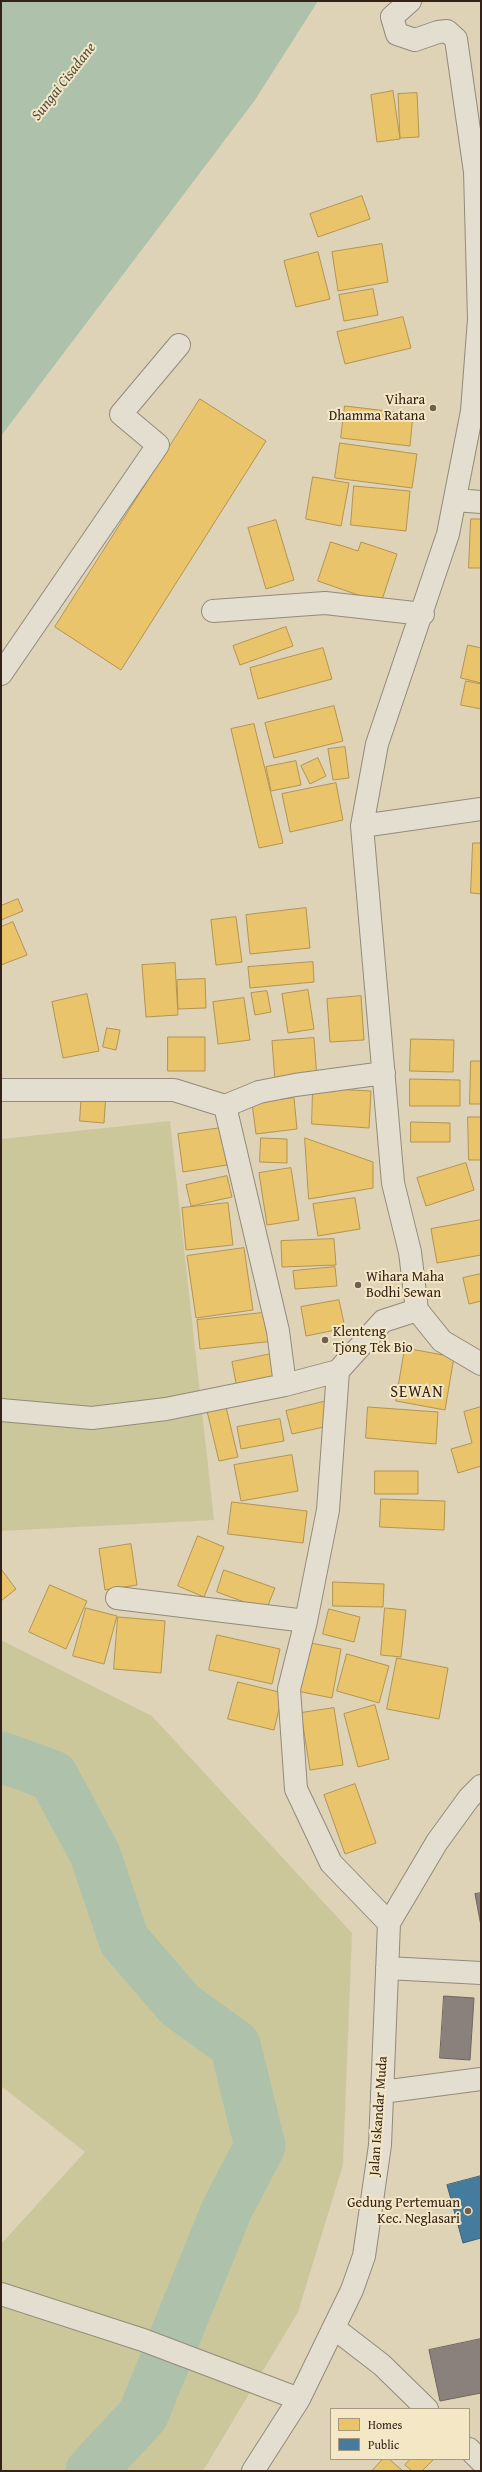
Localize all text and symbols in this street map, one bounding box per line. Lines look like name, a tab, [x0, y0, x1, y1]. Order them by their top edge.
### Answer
water label: Sungai Cisadane	[28, 39, 100, 125]
place label: Vihara Dhamma Ratana	[329, 392, 425, 424]
marker: Vihara Dhamma Ratana	[428, 403, 438, 413]
place label: Wihara Maha Bodhi Sewan	[366, 1269, 444, 1302]
marker: Wihara Maha Bodhi Sewan	[353, 1280, 363, 1290]
place label: Klenteng Tjong Tek Bio	[333, 1324, 413, 1356]
marker: Klenteng Tjong Tek Bio	[320, 1335, 330, 1345]
district label: SEWAN	[390, 1383, 444, 1403]
street label: Jalan Iskandar Muda	[366, 2056, 392, 2176]
place label: Gedung Pertemuan Kec. Neglasari	[347, 2195, 460, 2228]
marker: Gedung Pertemuan Kec. Neglasari	[463, 2206, 473, 2216]
legend	[330, 2408, 470, 2460]
text: Homes	[368, 2416, 402, 2433]
text: Public	[368, 2436, 399, 2453]

